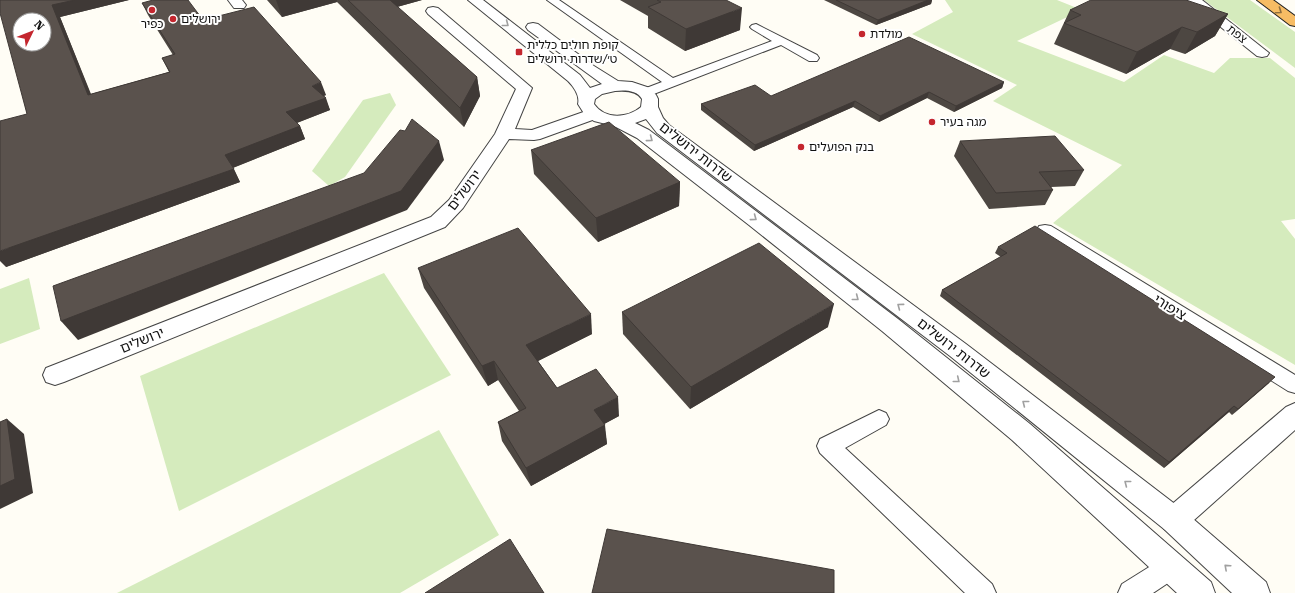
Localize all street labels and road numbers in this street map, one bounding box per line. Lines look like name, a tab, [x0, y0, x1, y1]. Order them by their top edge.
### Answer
street label: צפת	[1224, 22, 1250, 46]
street label: שדרות ירושלים	[656, 119, 736, 185]
street label: ירושלים	[444, 167, 484, 213]
street label: ציפורי	[1151, 291, 1189, 323]
street label: שדרות ירושלים	[914, 315, 994, 381]
street label: ירושלים	[118, 324, 166, 356]

